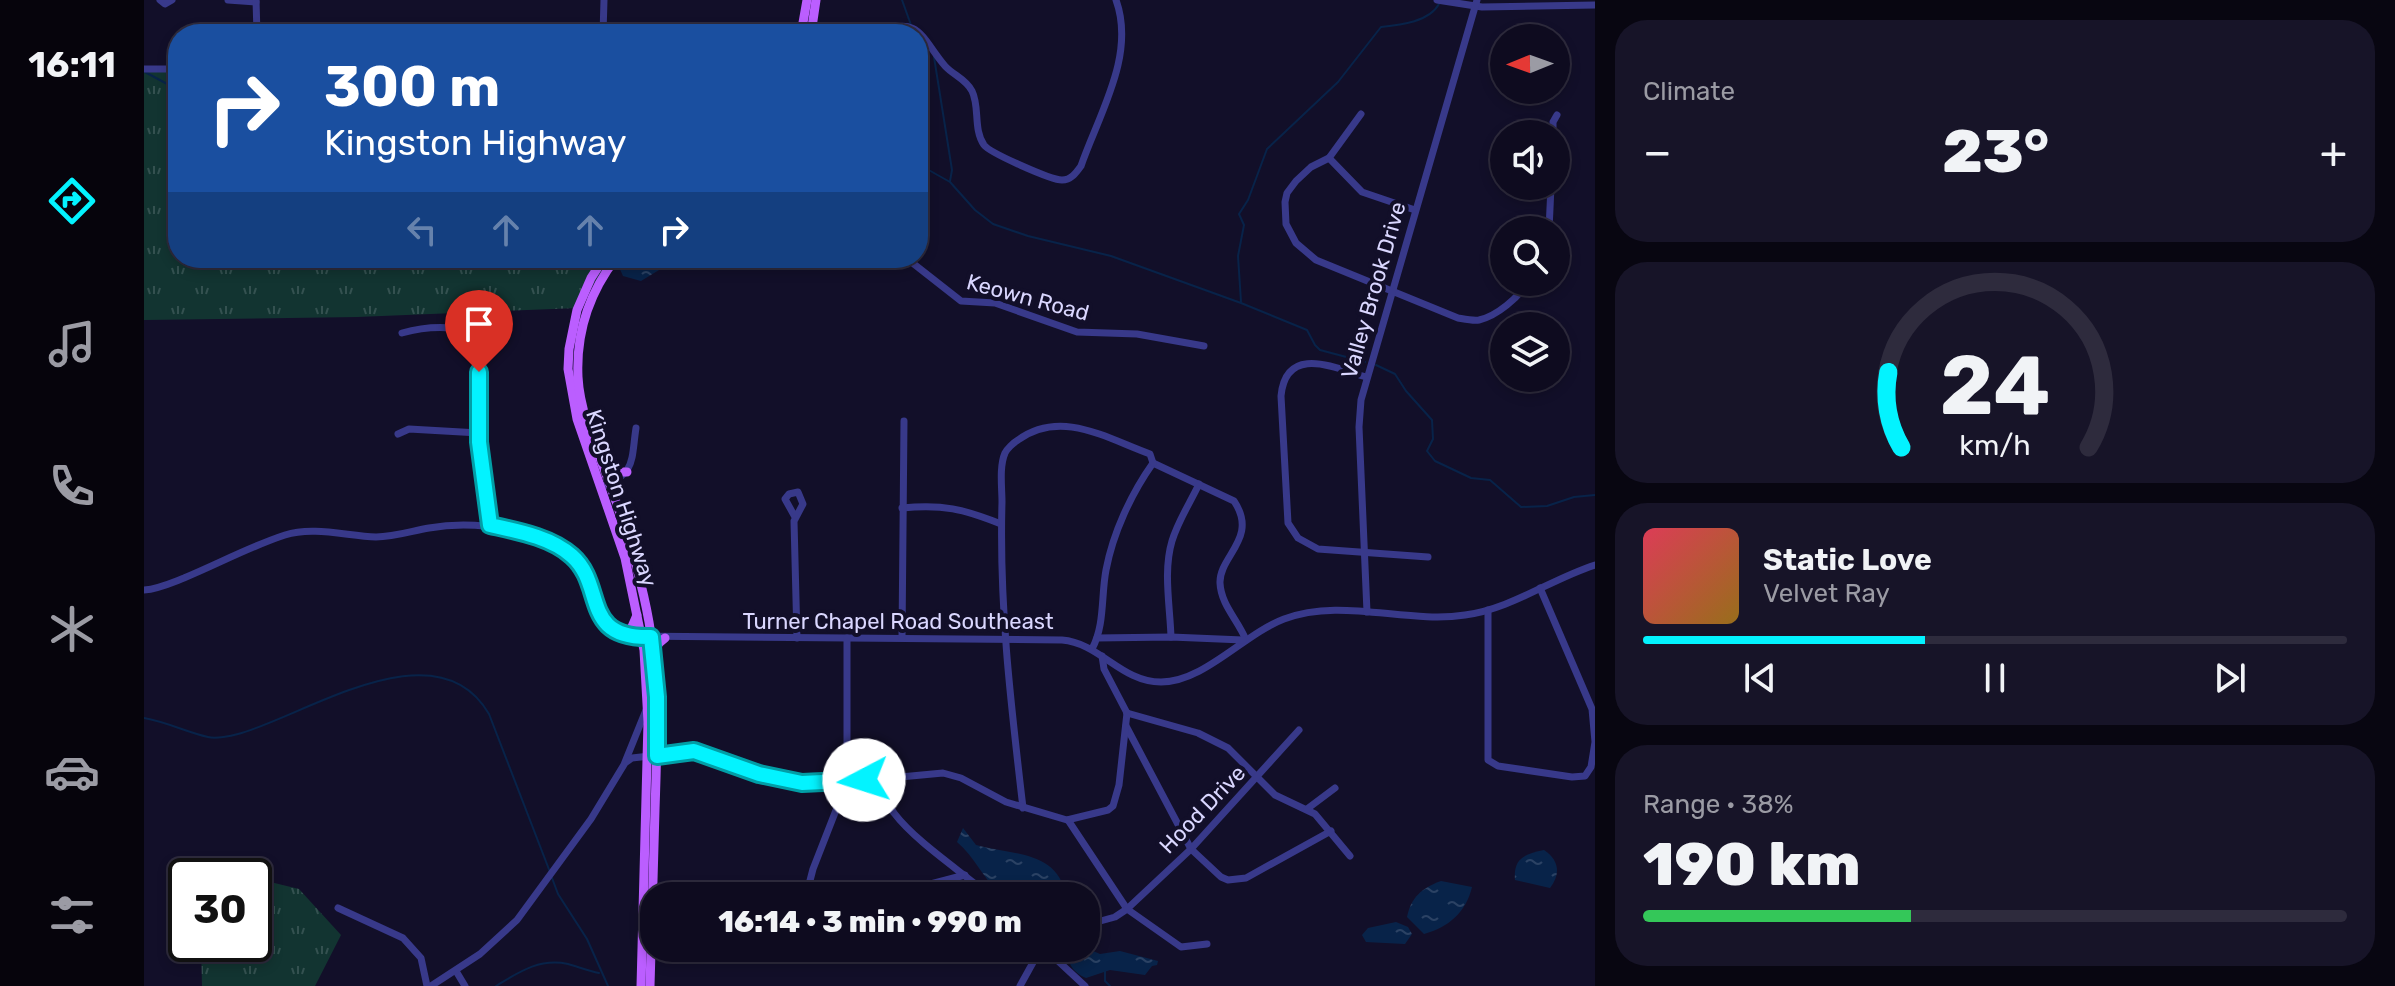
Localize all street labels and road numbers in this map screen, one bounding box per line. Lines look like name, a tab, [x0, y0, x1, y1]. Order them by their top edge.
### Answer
street label: Valley Brook Drive	[1335, 199, 1412, 382]
street label: Keown Road	[964, 268, 1092, 327]
street label: Kingston Highway	[580, 406, 663, 590]
street label: Turner Chapel Road Southeast	[742, 608, 1054, 635]
street label: Hood Drive	[1154, 760, 1251, 859]

